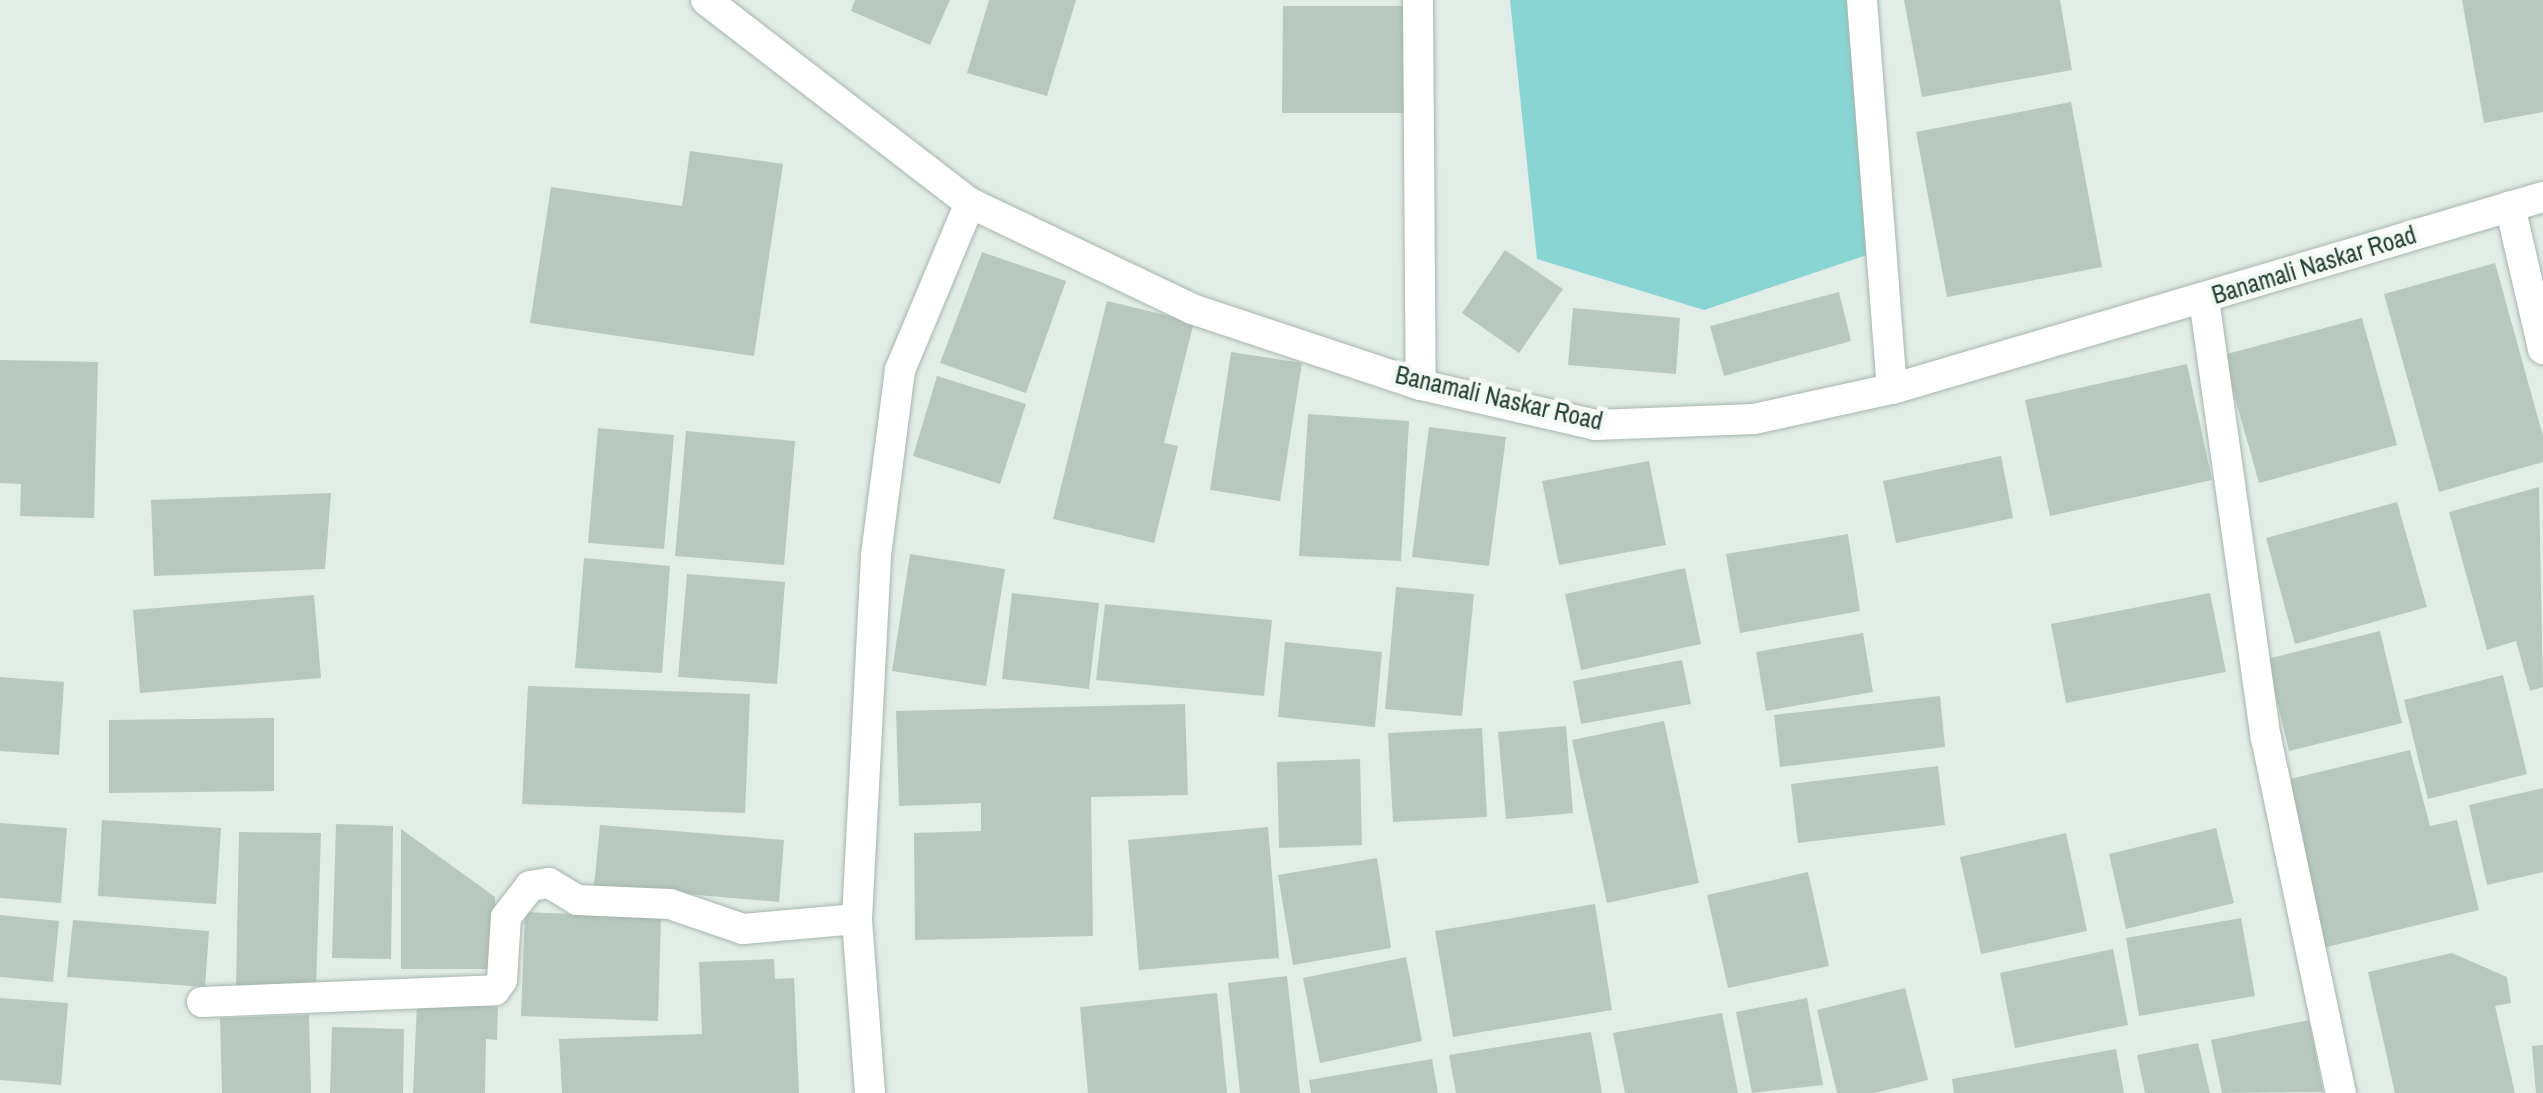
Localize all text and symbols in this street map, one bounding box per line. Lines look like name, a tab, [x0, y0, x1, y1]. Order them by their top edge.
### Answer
street label: Banamali Naskar Road	[2208, 220, 2420, 310]
street label: Banamali Naskar Road	[1392, 360, 1606, 436]

